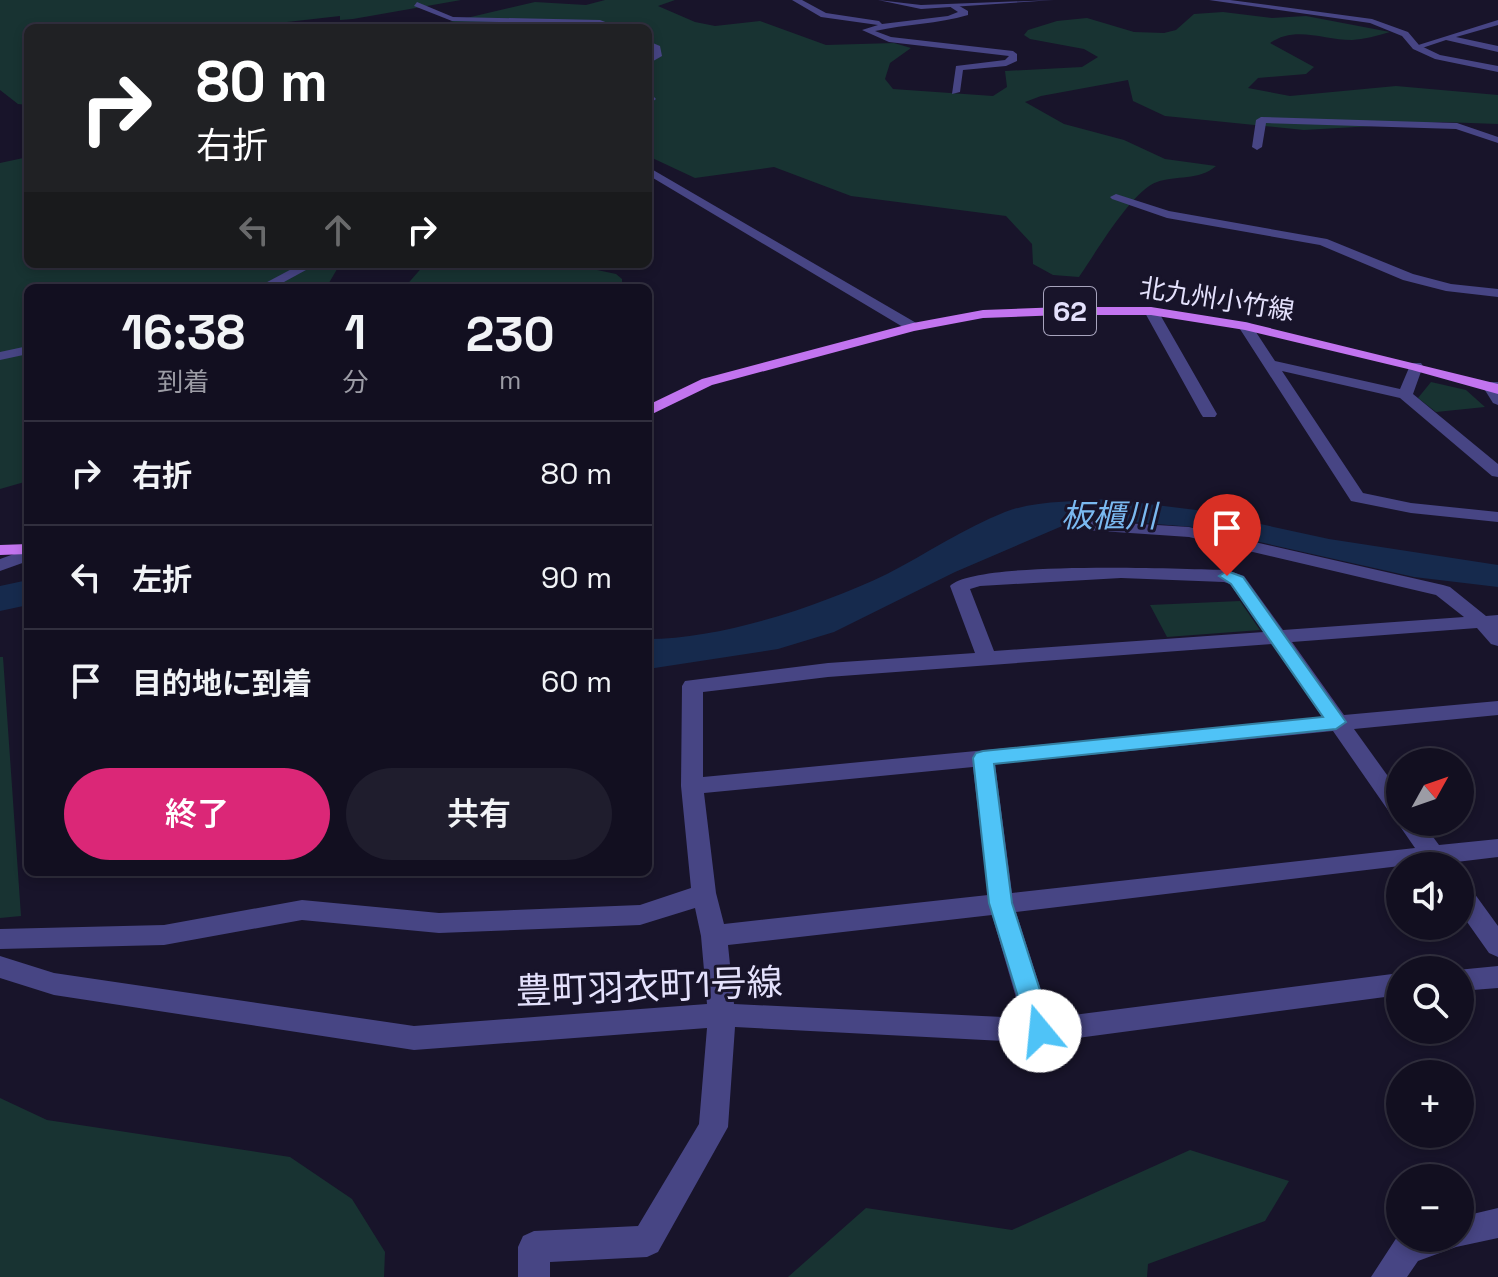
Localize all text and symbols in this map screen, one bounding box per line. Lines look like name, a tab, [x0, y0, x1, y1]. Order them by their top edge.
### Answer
text: 80 m	[196, 46, 328, 117]
icon: right	[64, 56, 168, 160]
text: 右折	[196, 123, 268, 169]
icon: left	[232, 208, 276, 252]
icon: ahead	[316, 208, 360, 252]
icon: right	[400, 208, 444, 252]
street label: 北九州小竹線	[1137, 270, 1297, 328]
road number: 62	[1044, 287, 1096, 335]
text: 16:38	[121, 302, 245, 363]
text: 1	[345, 302, 366, 363]
text: 230	[466, 304, 555, 365]
text: m	[499, 363, 521, 397]
text: 到着	[157, 365, 209, 399]
text: 分	[342, 365, 368, 399]
icon: right	[64, 451, 108, 495]
text: 80 m	[541, 454, 612, 493]
text: 右折	[132, 456, 192, 495]
pin	[1193, 494, 1261, 576]
water label: 板櫃川	[1061, 496, 1160, 536]
icon: arrive	[1205, 506, 1249, 550]
icon: left	[64, 555, 108, 599]
text: 90 m	[541, 558, 612, 597]
text: 左折	[132, 560, 192, 599]
icon: arrive	[64, 659, 108, 703]
text: 60 m	[541, 662, 612, 701]
text: 目的地に到着	[132, 664, 312, 703]
north arrow	[1386, 748, 1474, 836]
map controls	[1386, 748, 1474, 1252]
button: 終了	[64, 768, 330, 860]
button: 共有	[346, 768, 612, 860]
button: sound	[1386, 852, 1474, 940]
button: search	[1386, 956, 1474, 1044]
street label: 豊町羽衣町1号線	[515, 959, 783, 1015]
position arrow	[998, 989, 1082, 1073]
button: +	[1386, 1060, 1474, 1148]
button: −	[1386, 1164, 1474, 1252]

